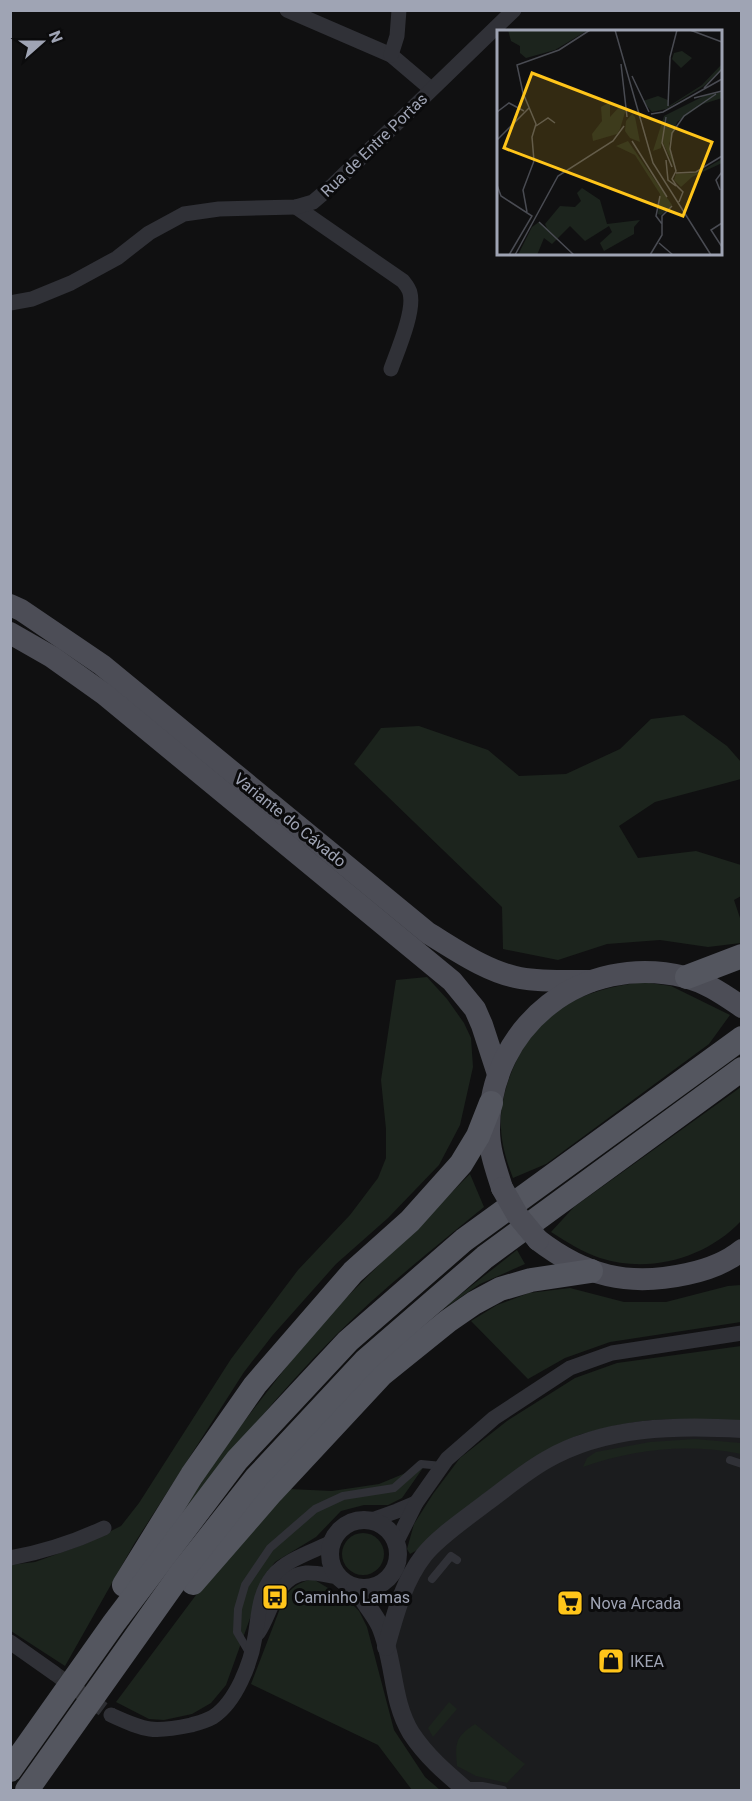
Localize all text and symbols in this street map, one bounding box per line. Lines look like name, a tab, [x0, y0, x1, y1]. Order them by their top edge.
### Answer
north arrow	[12, 12, 72, 72]
text: N	[45, 28, 66, 45]
inset map	[497, 30, 722, 255]
street label: Rua de Entre Portas	[317, 89, 431, 201]
street label: Variante do Cávado	[230, 769, 350, 871]
bus stop icon: Caminho Lamas	[260, 1582, 290, 1612]
place label: Caminho Lamas	[294, 1588, 410, 1607]
supermarket icon: Nova Arcada	[555, 1588, 585, 1618]
place label: Nova Arcada	[590, 1594, 681, 1613]
shop icon: IKEA	[596, 1646, 626, 1676]
place label: IKEA	[630, 1652, 664, 1671]

